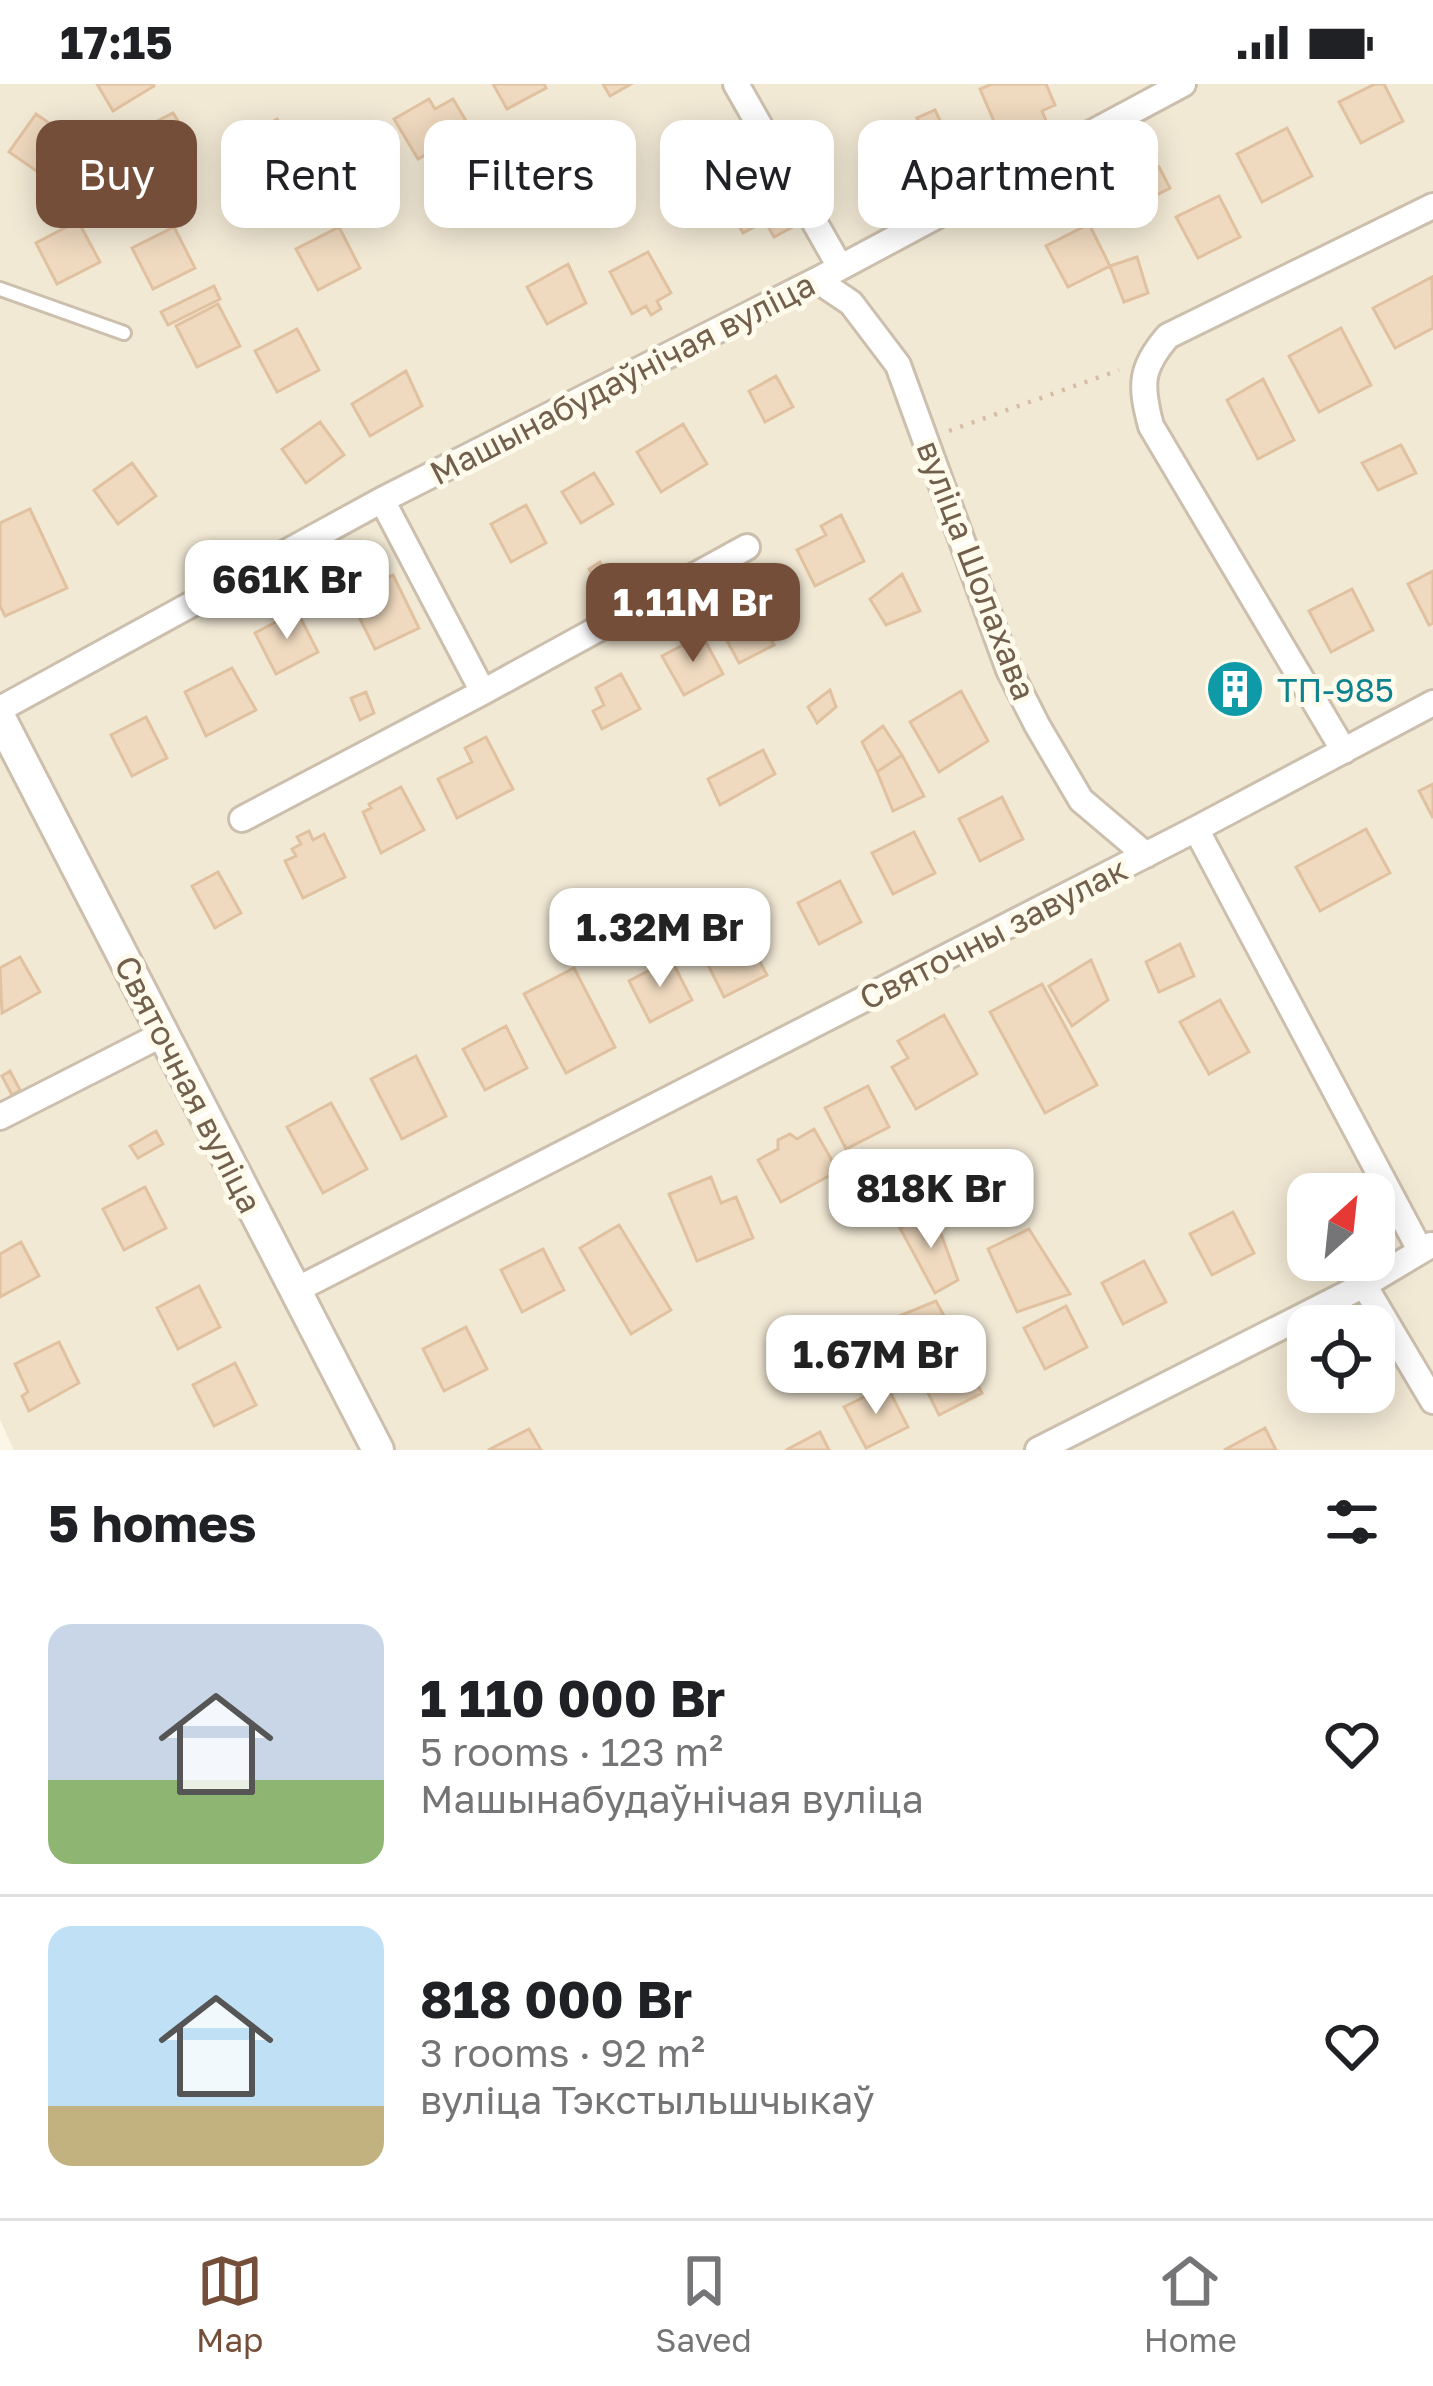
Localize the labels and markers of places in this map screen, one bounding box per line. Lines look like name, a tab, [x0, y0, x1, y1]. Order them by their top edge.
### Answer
pin: 661K Br	[176, 540, 398, 642]
pin: 1.11M Br	[569, 563, 817, 665]
building icon: ТП-985	[1204, 658, 1266, 720]
place label: ТП-985	[1277, 670, 1394, 709]
pin: 1.32M Br	[536, 888, 784, 990]
pin: 818K Br	[820, 1149, 1042, 1251]
pin: 1.67M Br	[752, 1315, 1000, 1417]

